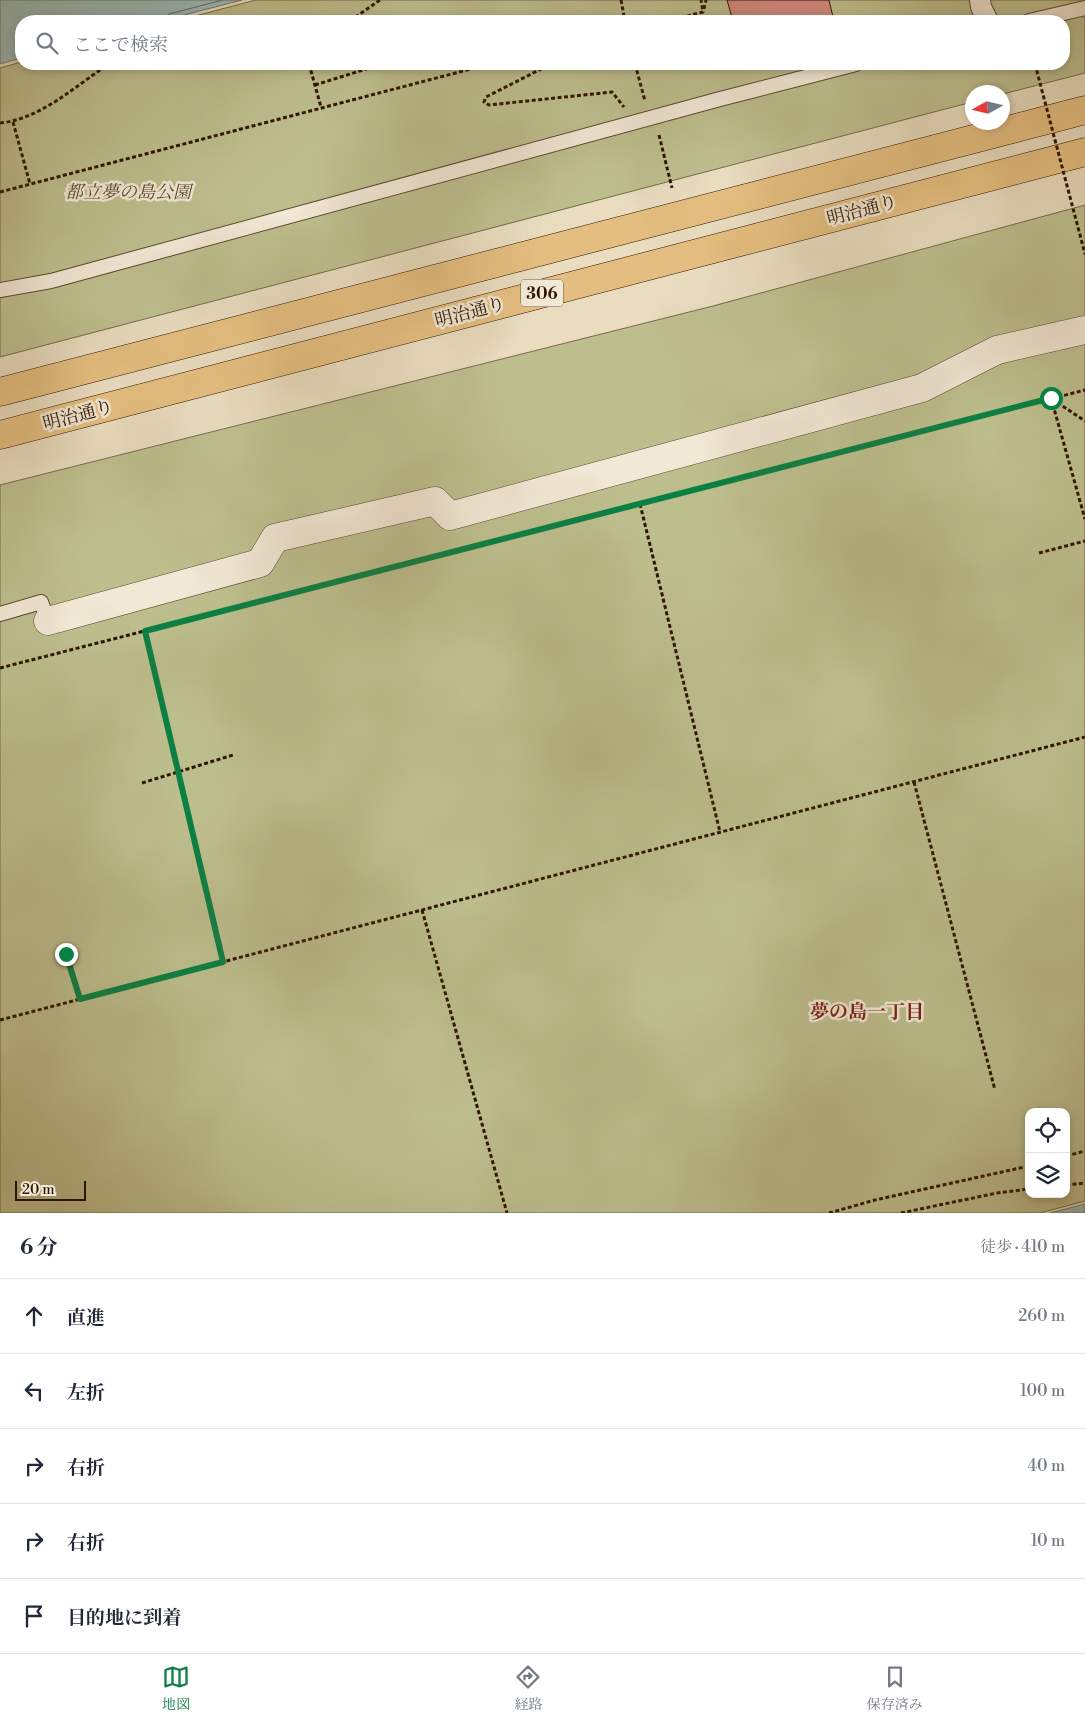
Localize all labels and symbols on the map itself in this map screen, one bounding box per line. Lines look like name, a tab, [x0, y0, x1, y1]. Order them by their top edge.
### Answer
north arrow	[965, 85, 1010, 130]
park label: 都立夢の島公園	[65, 181, 194, 204]
street label: 明治通り	[824, 190, 900, 231]
road number: 306	[521, 280, 563, 306]
street label: 明治通り	[432, 292, 508, 333]
route start	[1040, 387, 1063, 410]
street label: 明治通り	[40, 395, 116, 436]
route end	[55, 943, 78, 966]
district label: 夢の島一丁目	[810, 1000, 924, 1024]
scale bar	[15, 1178, 86, 1201]

